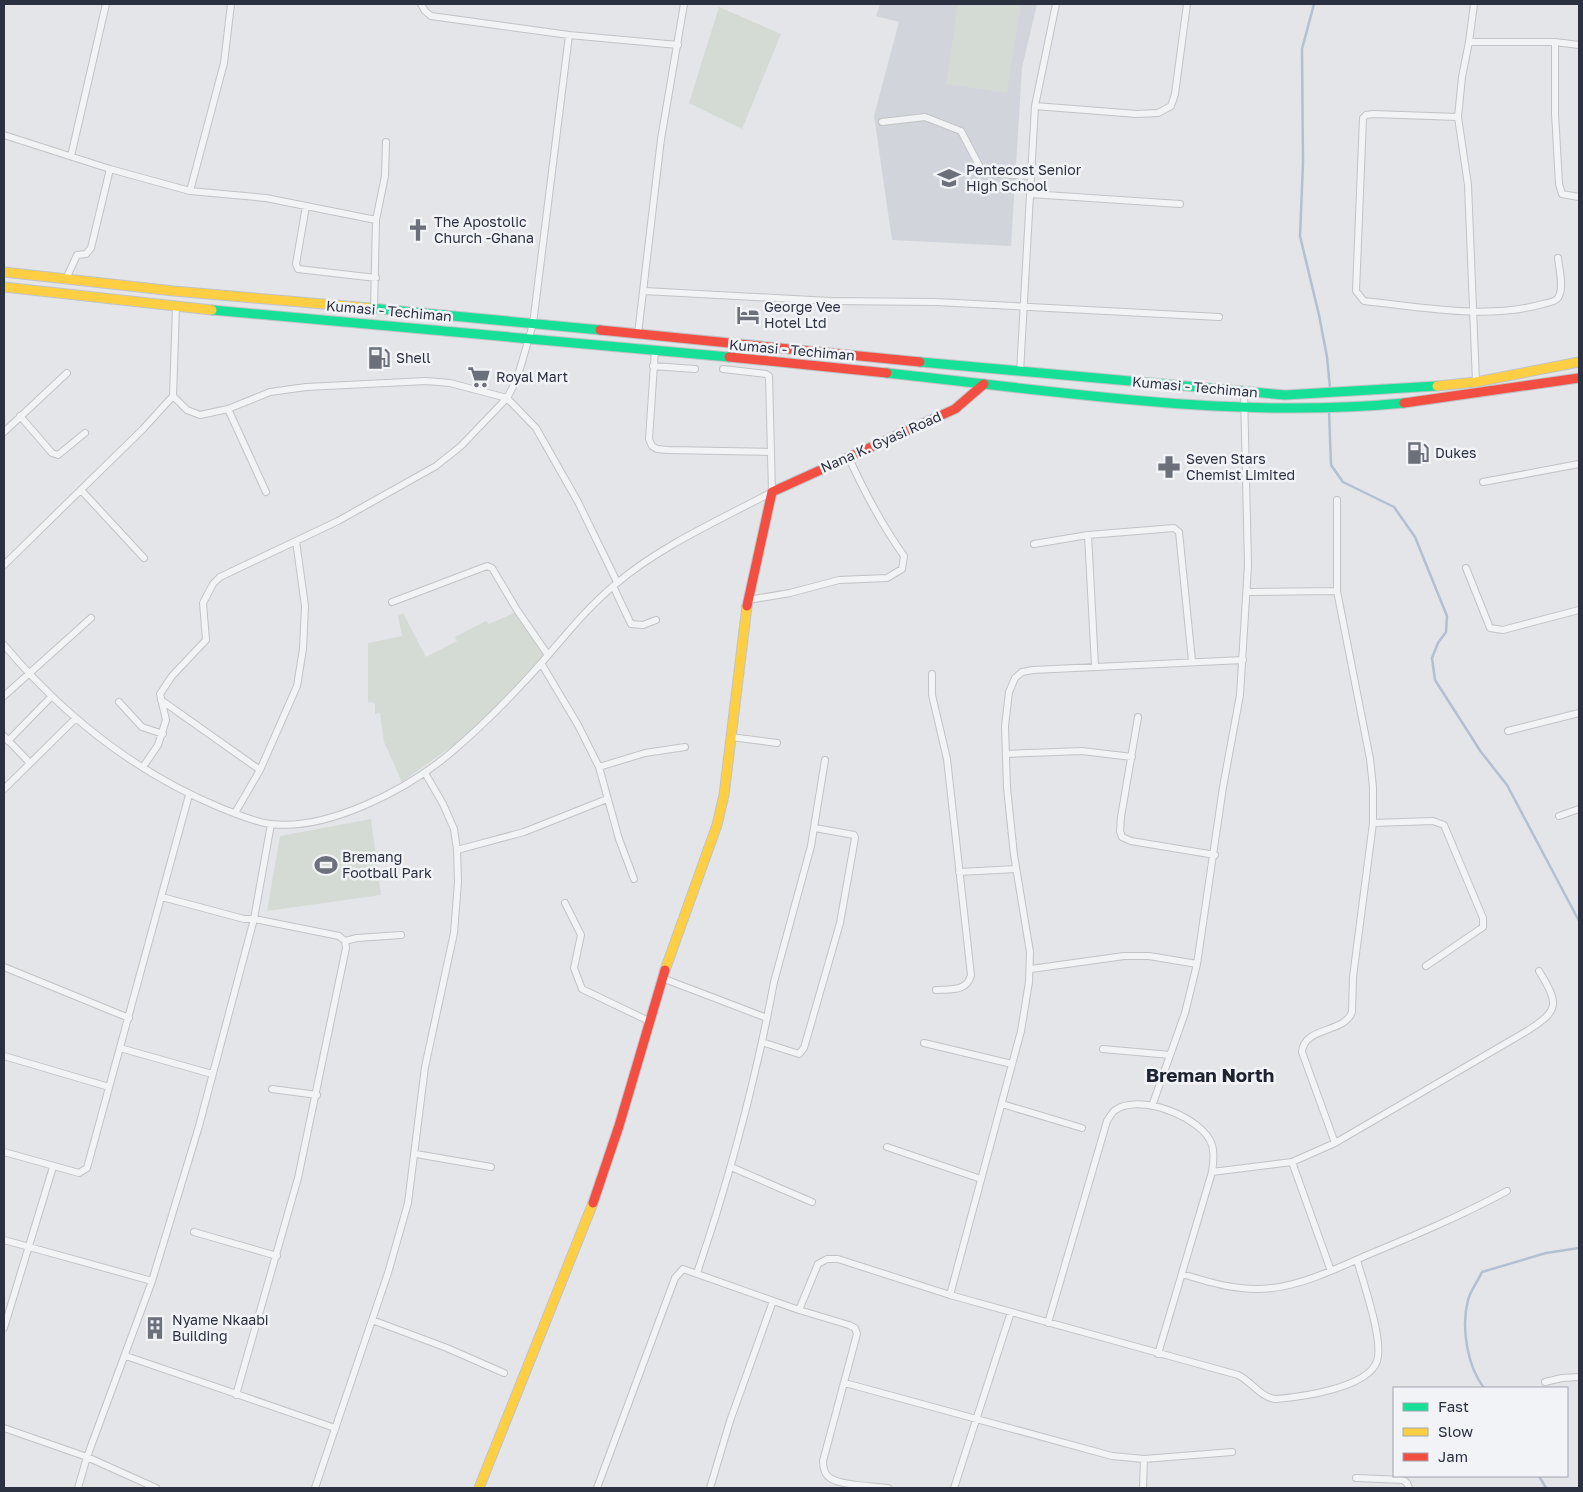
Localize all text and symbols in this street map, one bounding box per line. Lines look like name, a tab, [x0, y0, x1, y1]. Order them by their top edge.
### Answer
place label: Pentecost Senior High School	[966, 161, 1082, 194]
school or university icon: Pentecost Senior High School	[936, 165, 962, 191]
place label: The Apostolic Church -Ghana	[434, 213, 534, 246]
church icon: The Apostolic Church -Ghana	[405, 217, 431, 243]
street label: Kumasi - Techiman	[325, 297, 453, 324]
place label: George Vee Hotel Ltd	[764, 298, 841, 331]
hotel icon: George Vee Hotel Ltd	[735, 302, 761, 328]
street label: Kumasi - Techiman	[728, 336, 856, 363]
fuel station icon: Shell	[366, 345, 392, 371]
place label: Shell	[396, 349, 431, 366]
supermarket icon: Royal Mart	[466, 364, 492, 390]
place label: Royal Mart	[496, 368, 568, 385]
street label: Kumasi - Techiman	[1131, 373, 1259, 400]
street label: Nana K. Gyasi Road	[818, 407, 944, 476]
fuel station icon: Dukes	[1405, 440, 1431, 466]
place label: Dukes	[1435, 444, 1476, 461]
place label: Seven Stars Chemist Limited	[1186, 450, 1295, 483]
pharmacy icon: Seven Stars Chemist Limited	[1156, 454, 1182, 480]
place label: Bremang Football Park	[342, 848, 432, 881]
sports icon: Bremang Football Park	[313, 852, 339, 878]
district label: Breman North	[1146, 1063, 1274, 1086]
place label: Nyame Nkaabi Building	[172, 1311, 269, 1344]
building icon: Nyame Nkaabi Building	[142, 1315, 168, 1341]
legend	[1393, 1387, 1568, 1477]
text: Fast	[1438, 1397, 1469, 1415]
text: Slow	[1438, 1422, 1473, 1440]
text: Jam	[1438, 1447, 1468, 1465]

